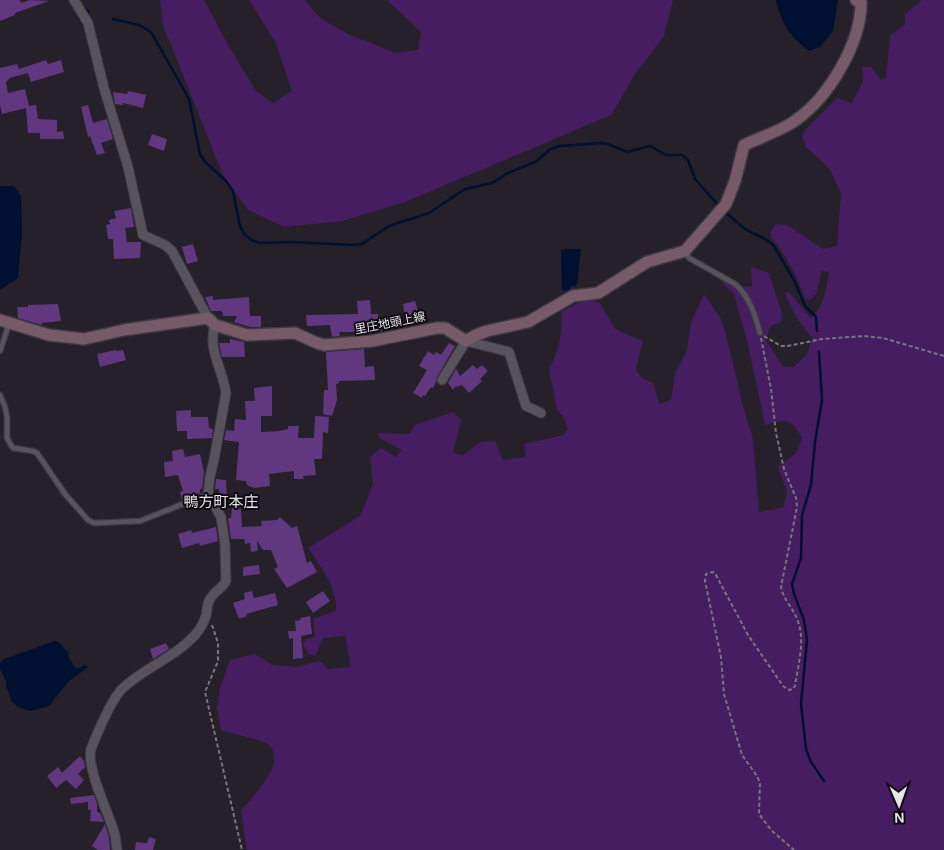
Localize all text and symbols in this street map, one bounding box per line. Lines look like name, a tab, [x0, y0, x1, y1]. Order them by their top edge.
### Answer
street label: 里庄地頭上線	[353, 309, 427, 337]
district label: 鴨方町本庄	[183, 493, 259, 510]
north arrow	[874, 780, 924, 830]
text: N	[894, 810, 905, 826]

